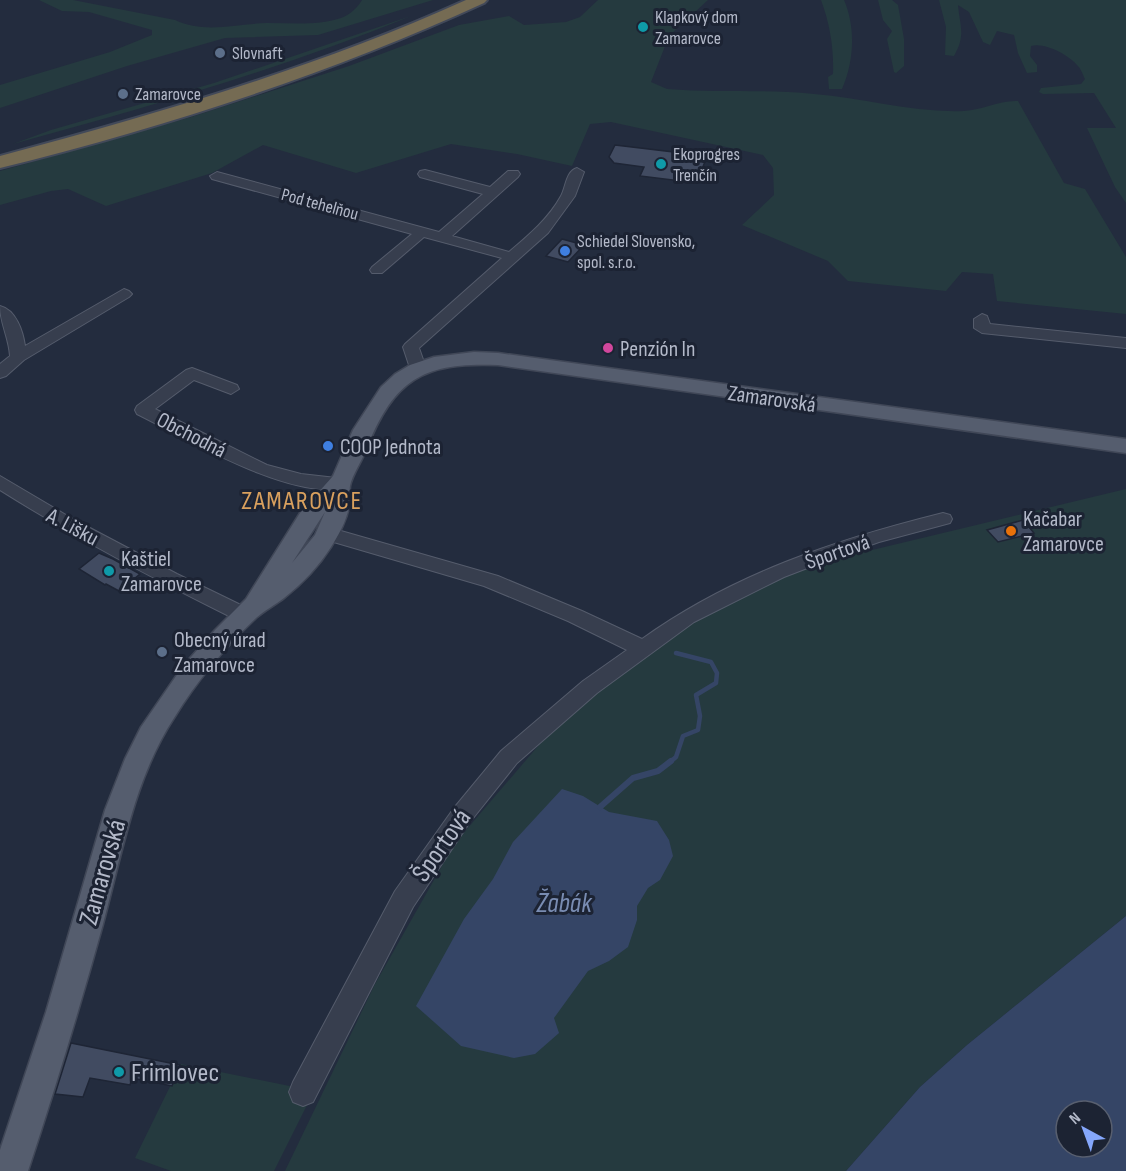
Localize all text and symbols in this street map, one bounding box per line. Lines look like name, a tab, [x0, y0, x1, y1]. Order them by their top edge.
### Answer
place label: Klapkový dom Zamarovce	[655, 7, 738, 49]
marker: Klapkový dom Zamarovce	[636, 20, 650, 34]
place label: Slovnaft	[232, 43, 283, 64]
marker: Slovnaft	[213, 46, 227, 60]
place label: Zamarovce	[135, 84, 201, 105]
marker: Zamarovce	[116, 87, 130, 101]
place label: Ekoprogres Trenčín	[673, 144, 740, 186]
marker: Ekoprogres Trenčín	[654, 157, 668, 171]
street label: Pod tehelňou	[279, 184, 361, 225]
place label: Schiedel Slovensko, spol. s.r.o.	[577, 231, 695, 273]
marker: Schiedel Slovensko, spol. s.r.o.	[558, 244, 572, 258]
place label: Penzión In	[620, 336, 695, 363]
marker: Penzión In	[601, 341, 615, 355]
street label: Zamarovská	[726, 380, 817, 419]
street label: Obchodná	[152, 406, 231, 464]
place label: COOP Jednota	[340, 434, 441, 461]
marker: COOP Jednota	[321, 439, 335, 453]
district label: ZAMAROVCE	[241, 486, 363, 517]
street label: A. Lišku	[41, 502, 103, 552]
place label: Kačabar Zamarovce	[1023, 506, 1104, 558]
marker: Kačabar Zamarovce	[1004, 524, 1018, 538]
street label: Športová	[802, 529, 873, 576]
place label: Kaštiel Zamarovce	[121, 546, 202, 598]
marker: Kaštiel Zamarovce	[102, 564, 116, 578]
place label: Obecný úrad Zamarovce	[174, 627, 266, 679]
marker: Obecný úrad Zamarovce	[155, 645, 169, 659]
street label: Športová	[405, 803, 478, 888]
street label: Zamarovská	[73, 816, 133, 929]
water label: Žabák	[535, 887, 593, 920]
place label: Frimlovec	[131, 1057, 219, 1089]
marker: Frimlovec	[112, 1065, 126, 1079]
north arrow	[1054, 1099, 1114, 1159]
text: N	[1066, 1109, 1085, 1129]

